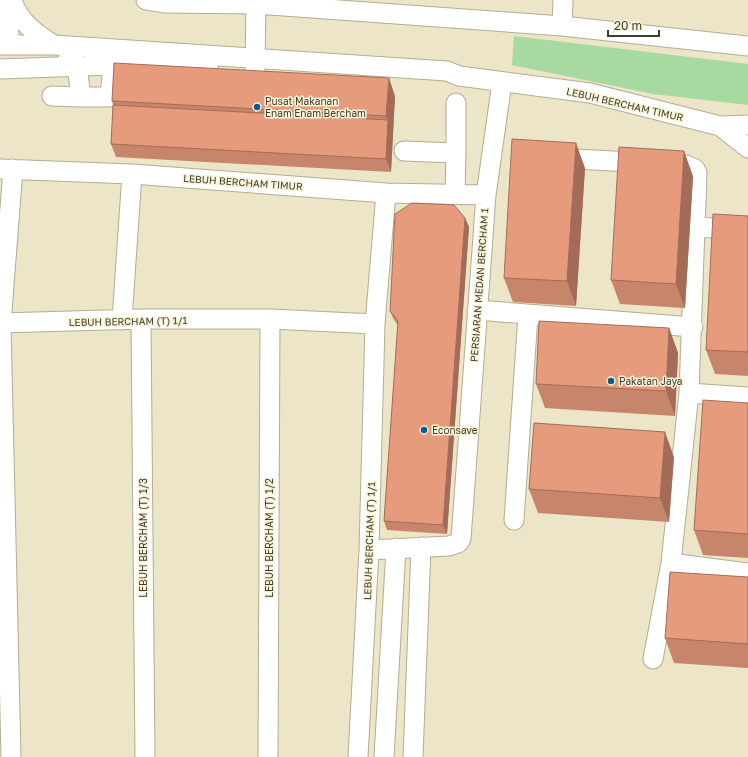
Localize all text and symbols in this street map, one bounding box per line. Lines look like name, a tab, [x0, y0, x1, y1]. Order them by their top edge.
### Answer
scale bar	[608, 12, 659, 38]
text: 20 m	[614, 18, 642, 33]
street label: LEBUH BERCHAM TIMUR	[565, 85, 685, 123]
place label: Pusat Makanan Enam Enam Bercham	[265, 95, 366, 119]
marker: Pusat Makanan Enam Enam Bercham	[252, 102, 262, 112]
street label: LEBUH BERCHAM TIMUR	[183, 172, 303, 192]
street label: PERSIARAN MEDAN BERCHAM 1	[468, 208, 490, 362]
street label: LEBUH BERCHAM (T) 1/1	[69, 314, 187, 328]
place label: Pakatan Jaya	[619, 375, 682, 387]
marker: Pakatan Jaya	[606, 376, 616, 386]
place label: Econsave	[432, 424, 478, 436]
marker: Econsave	[419, 425, 429, 435]
street label: LEBUH BERCHAM (T) 1/3	[137, 478, 149, 598]
street label: LEBUH BERCHAM (T) 1/2	[263, 478, 275, 598]
street label: LEBUH BERCHAM (T) 1/1	[361, 481, 377, 600]

